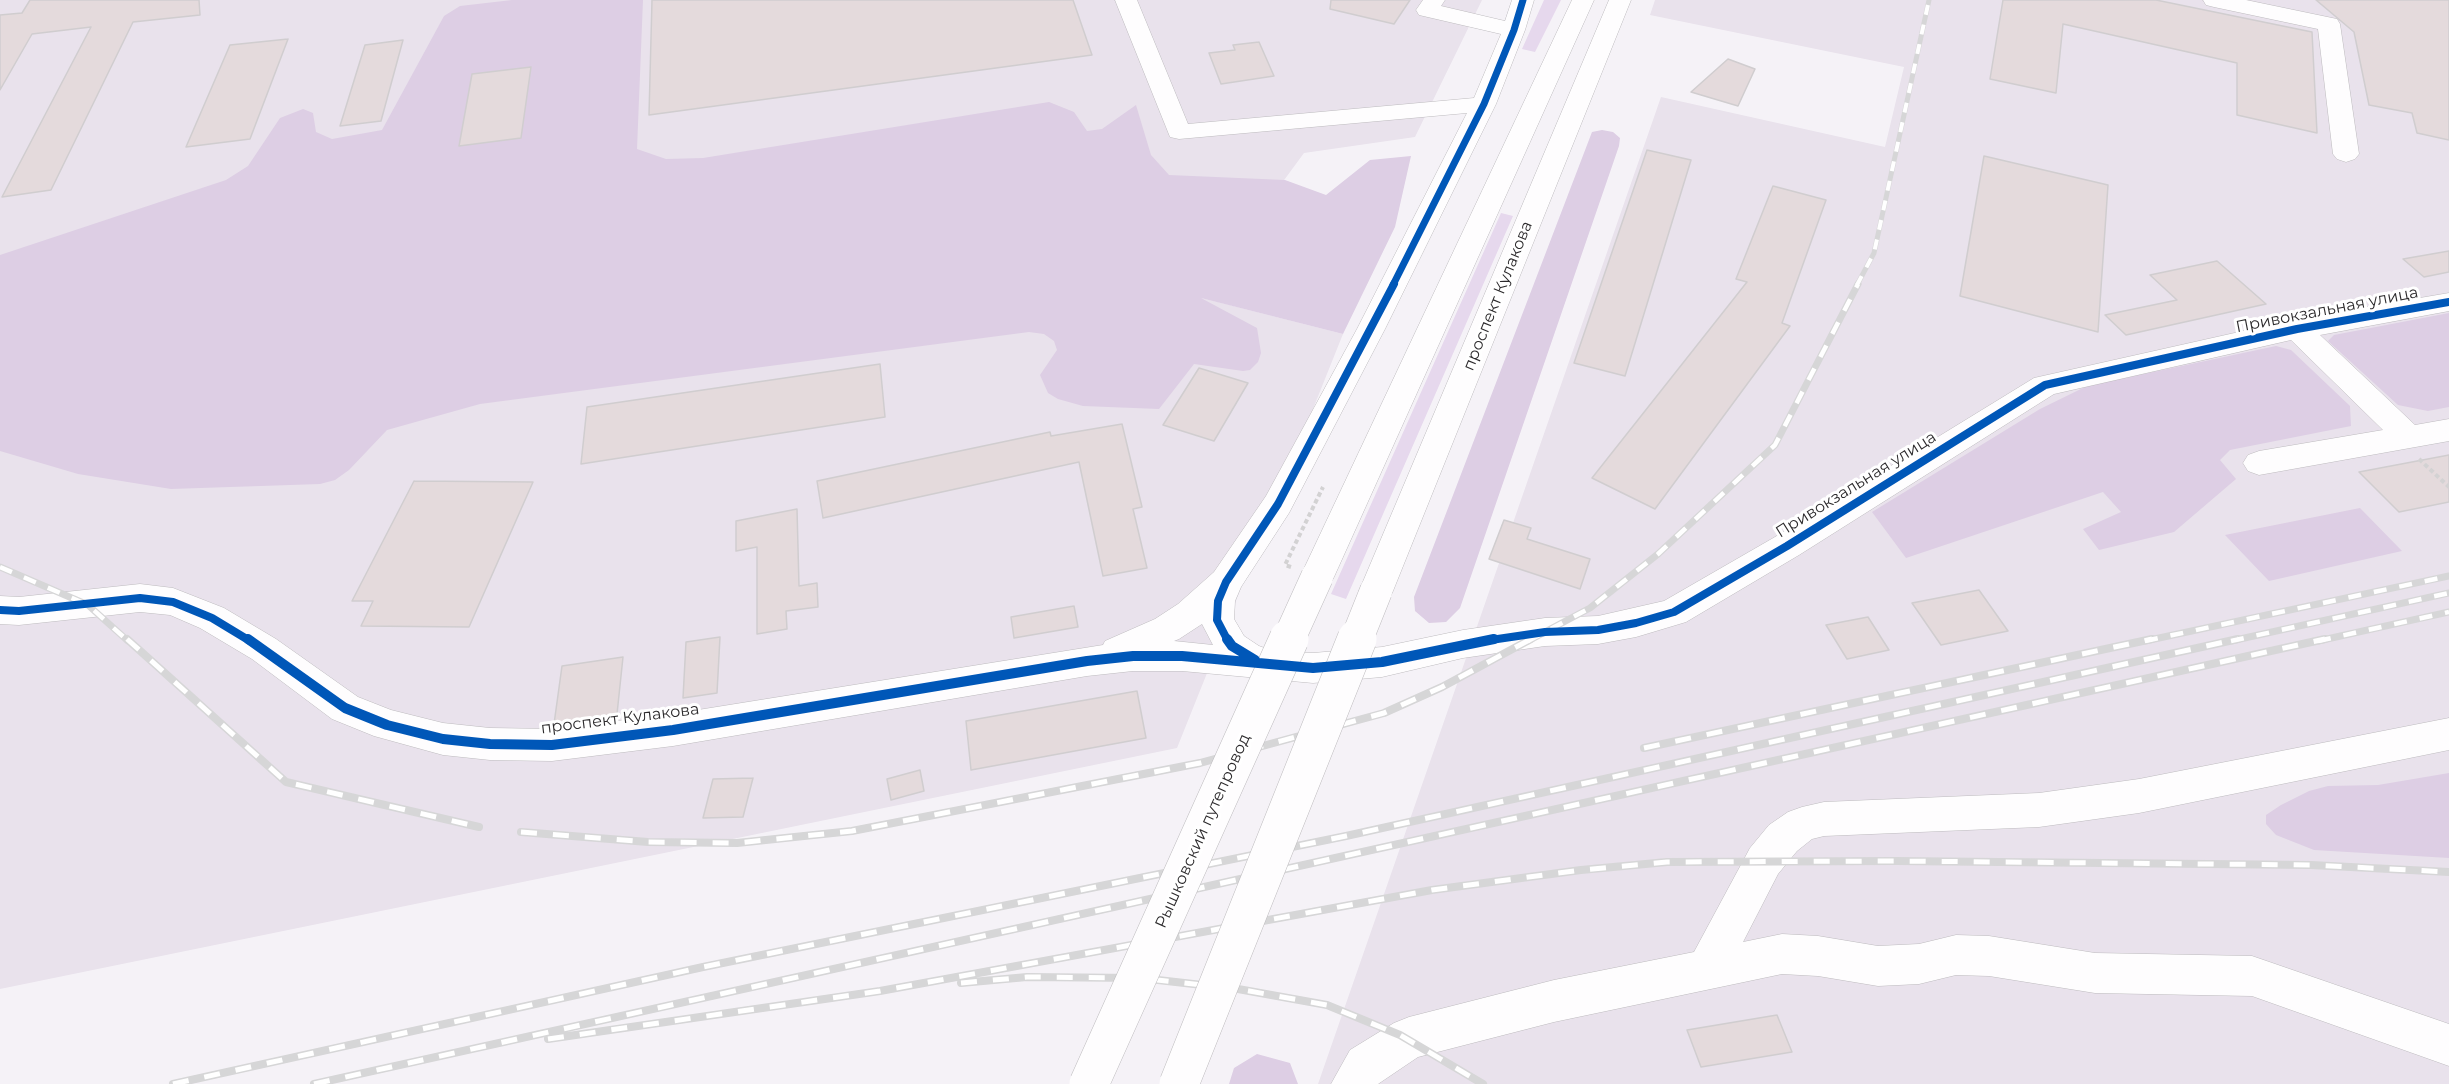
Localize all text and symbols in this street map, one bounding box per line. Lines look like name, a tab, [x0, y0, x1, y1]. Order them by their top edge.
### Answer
street label: проспект Кулакова	[1459, 218, 1537, 374]
street label: Привокзальная улица	[2234, 283, 2420, 337]
street label: Привокзальная улица	[1772, 428, 1940, 542]
street label: проспект Кулакова	[540, 700, 700, 738]
street label: Рышковский путепровод	[1151, 731, 1255, 931]

